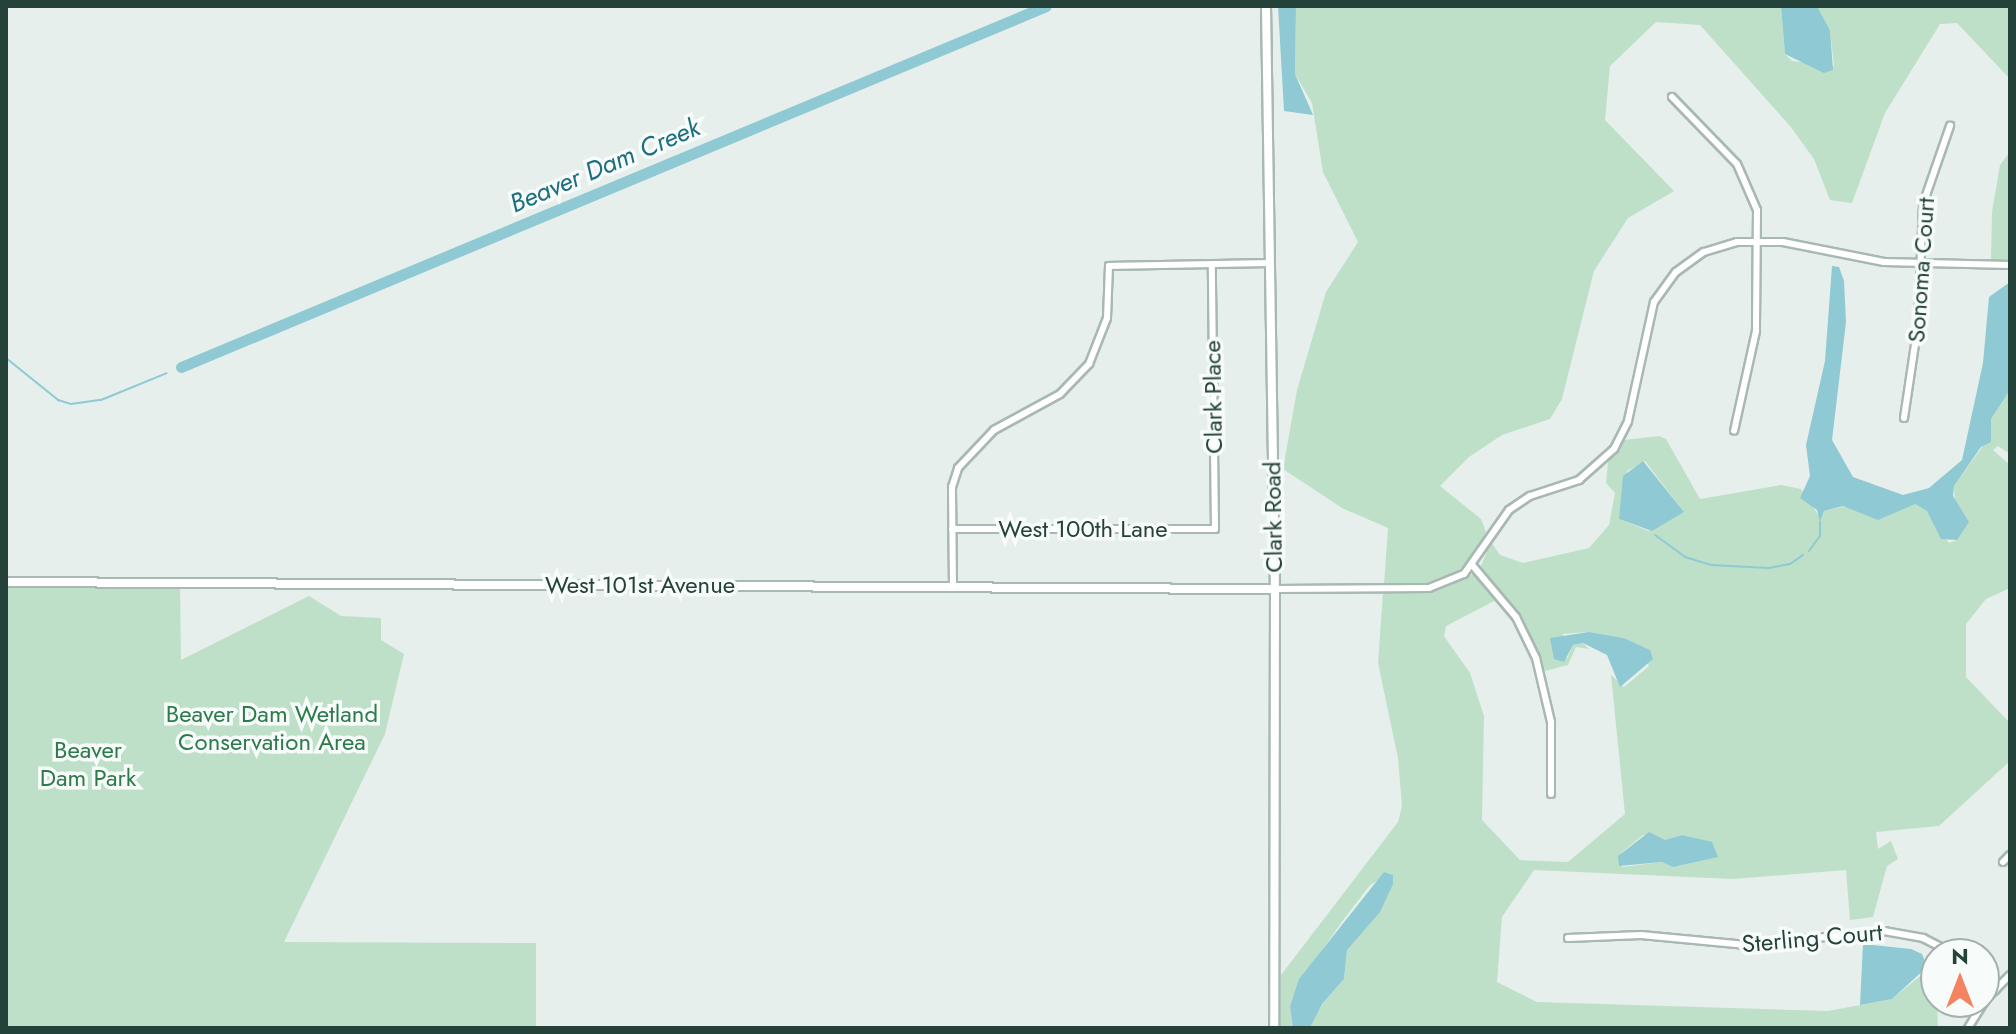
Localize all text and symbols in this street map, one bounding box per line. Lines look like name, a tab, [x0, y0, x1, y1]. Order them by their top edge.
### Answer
water label: Beaver Dam Creek	[505, 112, 705, 220]
street label: Sonoma Court	[1902, 196, 1940, 344]
street label: Clark Place	[1198, 340, 1228, 454]
street label: Clark Road	[1258, 461, 1288, 573]
street label: West 100th Lane	[998, 515, 1168, 543]
street label: West 101st Avenue	[545, 571, 735, 599]
park label: Beaver Dam Wetland Conservation Area	[166, 700, 378, 756]
park label: Beaver Dam Park	[40, 736, 136, 792]
street label: Sterling Court	[1741, 918, 1883, 958]
north arrow	[1920, 938, 2000, 1018]
text: N	[1951, 940, 1969, 972]

